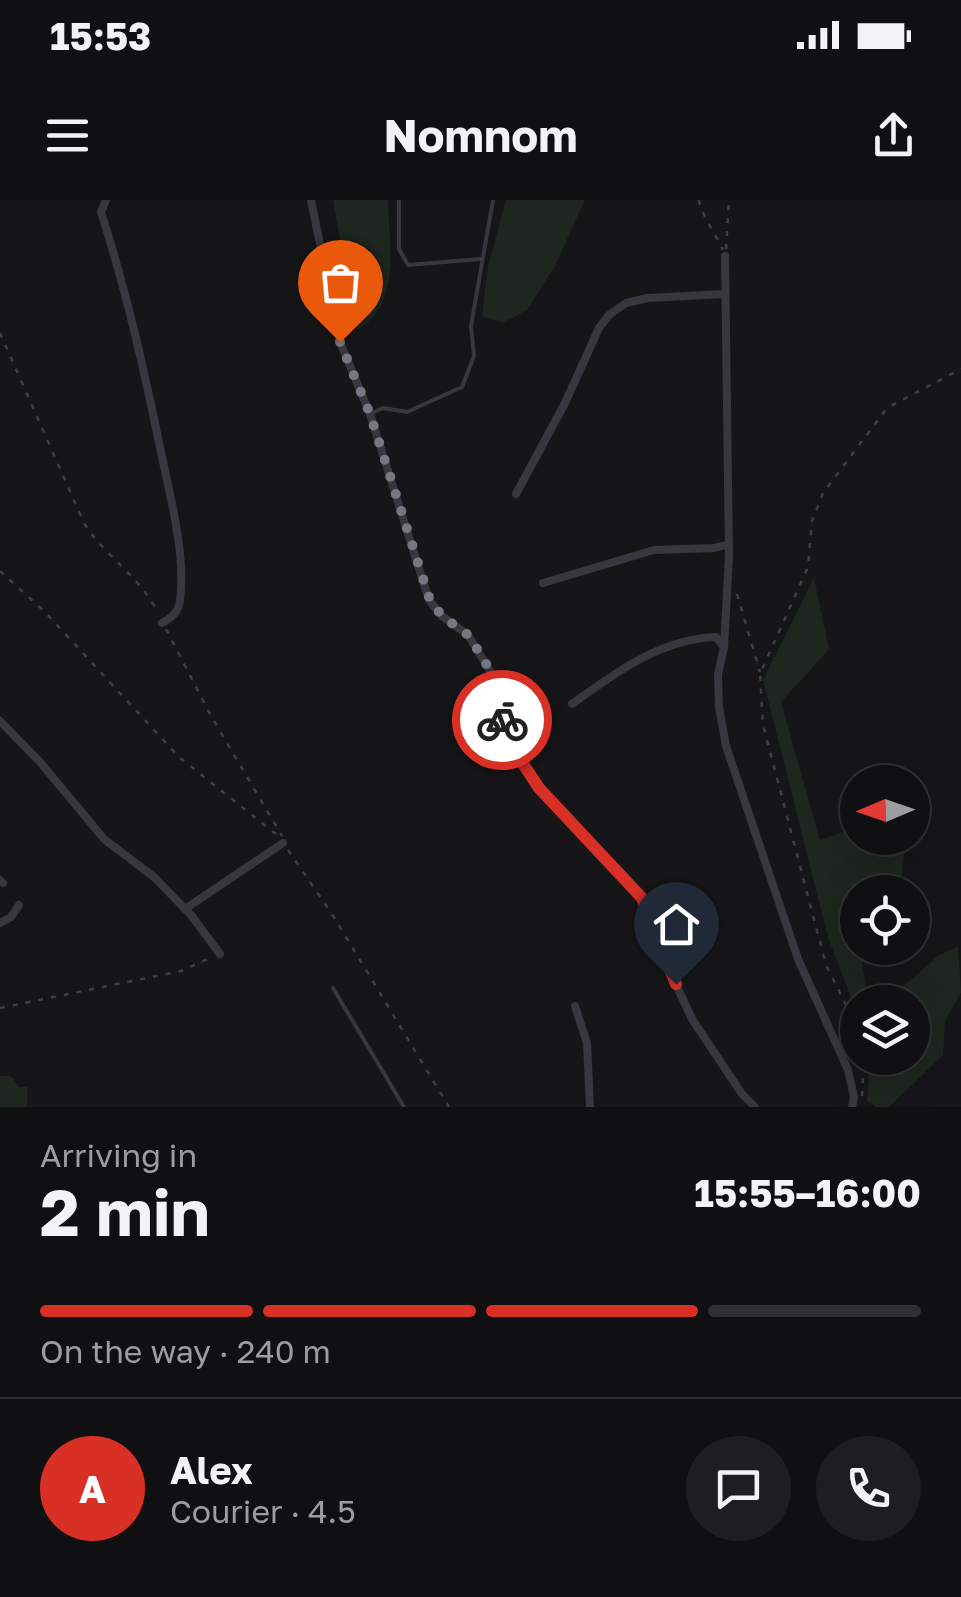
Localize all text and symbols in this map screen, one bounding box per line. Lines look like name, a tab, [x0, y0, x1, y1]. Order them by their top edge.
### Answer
text: 15:53	[50, 13, 151, 58]
icon: menu	[40, 108, 95, 163]
text: Nomnom	[383, 108, 578, 162]
icon: share	[866, 108, 921, 163]
pin	[298, 240, 383, 343]
icon: bag	[313, 255, 368, 310]
courier	[452, 670, 552, 770]
icon: bike	[475, 693, 530, 748]
north arrow	[840, 765, 930, 855]
map controls	[840, 765, 930, 1075]
button: locate	[840, 875, 930, 965]
pin	[634, 882, 719, 985]
icon: home	[649, 897, 704, 952]
button: layers	[840, 985, 930, 1075]
text: Arriving in	[40, 1136, 197, 1174]
text: 15:55–16:00	[694, 1170, 921, 1215]
text: 2 min	[40, 1172, 210, 1250]
text: On the way · 240 m	[40, 1332, 331, 1370]
button: chat	[686, 1436, 791, 1541]
button: phone	[816, 1436, 921, 1541]
text: Alex	[170, 1447, 253, 1492]
text: A	[79, 1466, 106, 1511]
text: Courier · 4.5	[170, 1492, 356, 1530]

